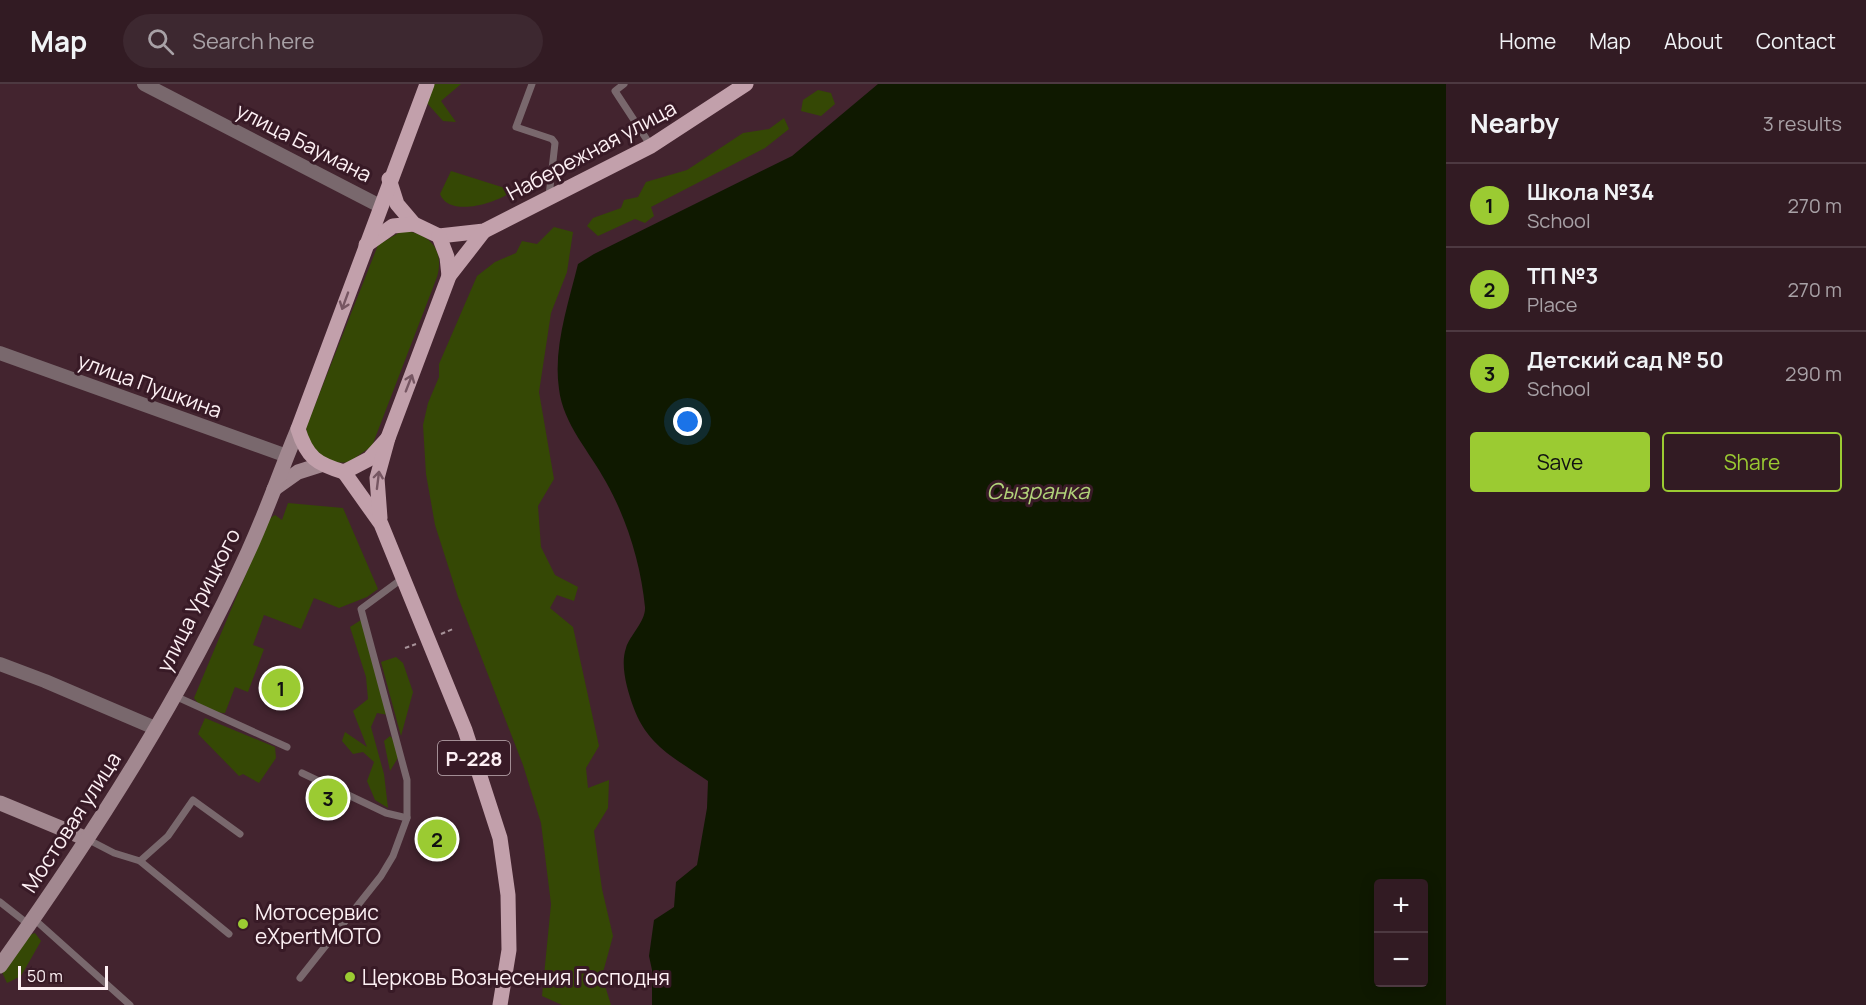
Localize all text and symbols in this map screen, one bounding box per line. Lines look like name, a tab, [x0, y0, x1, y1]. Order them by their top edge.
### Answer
search box	[123, 14, 543, 68]
text: Map	[30, 22, 87, 60]
icon: search	[144, 25, 177, 58]
text: Search here	[192, 26, 315, 56]
text: Home	[1499, 27, 1556, 55]
text: Map	[1589, 27, 1631, 55]
text: About	[1664, 27, 1723, 55]
text: Contact	[1756, 27, 1836, 55]
street label: Набережная улица	[501, 93, 681, 207]
street label: улица Баумана	[231, 96, 377, 188]
text: Nearby	[1470, 105, 1559, 141]
text: 3 results	[1763, 110, 1842, 137]
text: Школа №34	[1527, 177, 1655, 207]
text: 1	[1485, 192, 1494, 219]
text: 270 m	[1787, 192, 1842, 219]
text: School	[1527, 207, 1591, 234]
text: ТП №3	[1527, 261, 1598, 291]
text: 2	[1484, 276, 1495, 303]
text: 270 m	[1787, 276, 1842, 303]
one-way arrow	[339, 291, 350, 309]
text: Place	[1527, 291, 1577, 318]
text: Детский сад № 50	[1527, 345, 1724, 375]
street label: улица Пушкина	[74, 346, 226, 424]
text: 3	[1484, 360, 1495, 387]
text: 290 m	[1785, 360, 1842, 387]
one-way arrow	[404, 375, 415, 393]
text: School	[1527, 375, 1591, 402]
your location	[673, 407, 702, 436]
button: Save	[1470, 432, 1650, 492]
button: Share	[1662, 432, 1842, 492]
one-way arrow	[372, 471, 383, 491]
water label: Сызранка	[986, 476, 1091, 506]
street label: улица Урицкого	[150, 523, 246, 677]
pin: 1	[262, 666, 300, 710]
road number: Р-228	[438, 741, 510, 775]
street label: Мостовая улица	[15, 746, 127, 898]
pin: 3	[308, 776, 348, 820]
pin: 2	[418, 816, 456, 861]
map controls	[1374, 879, 1428, 987]
button: +	[1374, 879, 1428, 933]
place label: Мотосервис eXpertMOTO	[255, 898, 381, 950]
marker: Мотосервис eXpertMOTO	[236, 917, 250, 931]
button: −	[1374, 933, 1428, 987]
scale bar	[18, 963, 108, 990]
place label: Церковь Вознесения Господня	[362, 963, 670, 991]
text: 50 m	[27, 965, 63, 987]
marker: Церковь Вознесения Господня	[343, 970, 357, 984]

